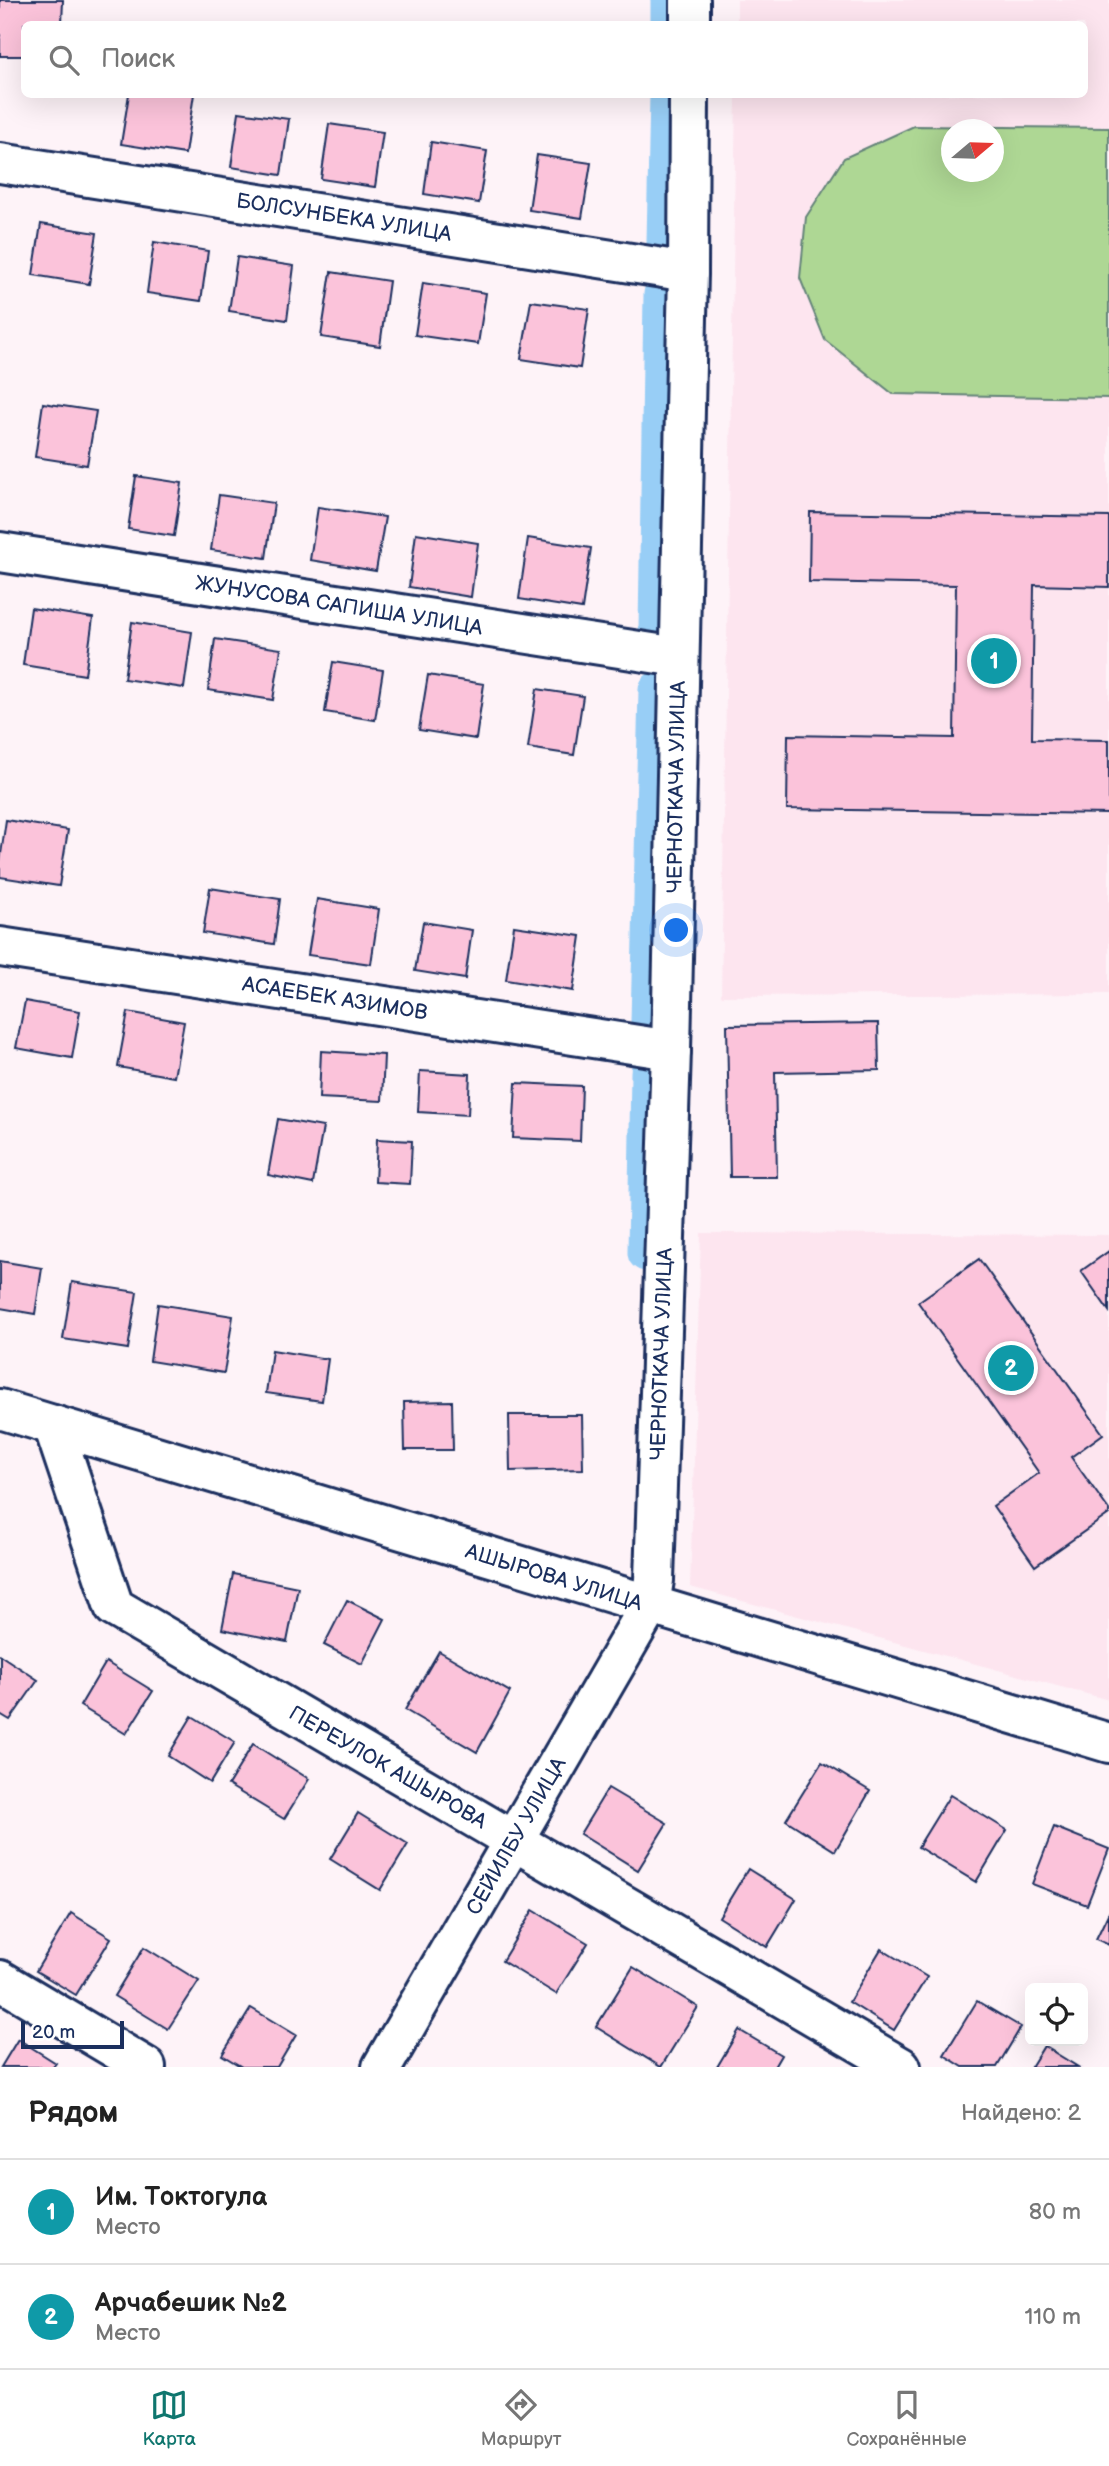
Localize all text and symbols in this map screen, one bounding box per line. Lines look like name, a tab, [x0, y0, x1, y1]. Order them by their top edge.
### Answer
search box	[21, 21, 1088, 98]
icon: search	[45, 41, 83, 79]
text: Поиск	[101, 44, 175, 75]
north arrow	[941, 119, 1004, 182]
street label: БОЛСУНБЕКА УЛИЦА	[234, 188, 454, 247]
street label: ЖУНУСОВА САПИША УЛИЦА	[194, 570, 485, 641]
pin: 1	[971, 635, 1017, 687]
street label: ЧЕРНОТКАЧА УЛИЦА	[662, 680, 691, 893]
your location	[659, 913, 693, 947]
street label: АСАЕБЕК АЗИМОВ	[239, 971, 429, 1025]
street label: ЧЕРНОТКАЧА УЛИЦА	[645, 1247, 678, 1461]
pin: 2	[988, 1342, 1034, 1394]
street label: АШЫРОВА УЛИЦА	[462, 1538, 646, 1616]
street label: ПЕРЕУЛОК АШЫРОВА	[284, 1701, 491, 1834]
street label: СЕЙИЛБУ УЛИЦА	[461, 1753, 572, 1919]
map controls	[1025, 1983, 1088, 2046]
button: locate	[1025, 1983, 1088, 2046]
scale bar	[21, 2018, 124, 2050]
text: 20 m	[32, 2021, 75, 2044]
text: Рядом	[28, 2095, 118, 2131]
text: Найдено: 2	[961, 2099, 1081, 2127]
text: Им. Токтогула	[95, 2182, 267, 2213]
text: 1	[46, 2198, 56, 2226]
text: 80 m	[1029, 2198, 1081, 2226]
text: Место	[95, 2213, 161, 2241]
text: Арчабешик №2	[95, 2288, 287, 2319]
text: 2	[44, 2303, 58, 2331]
text: 110 m	[1024, 2303, 1081, 2331]
text: Место	[95, 2319, 161, 2347]
tab: Карта	[142, 2386, 196, 2451]
tab: Маршрут	[481, 2386, 562, 2451]
tab: Сохранённые	[847, 2386, 967, 2451]

